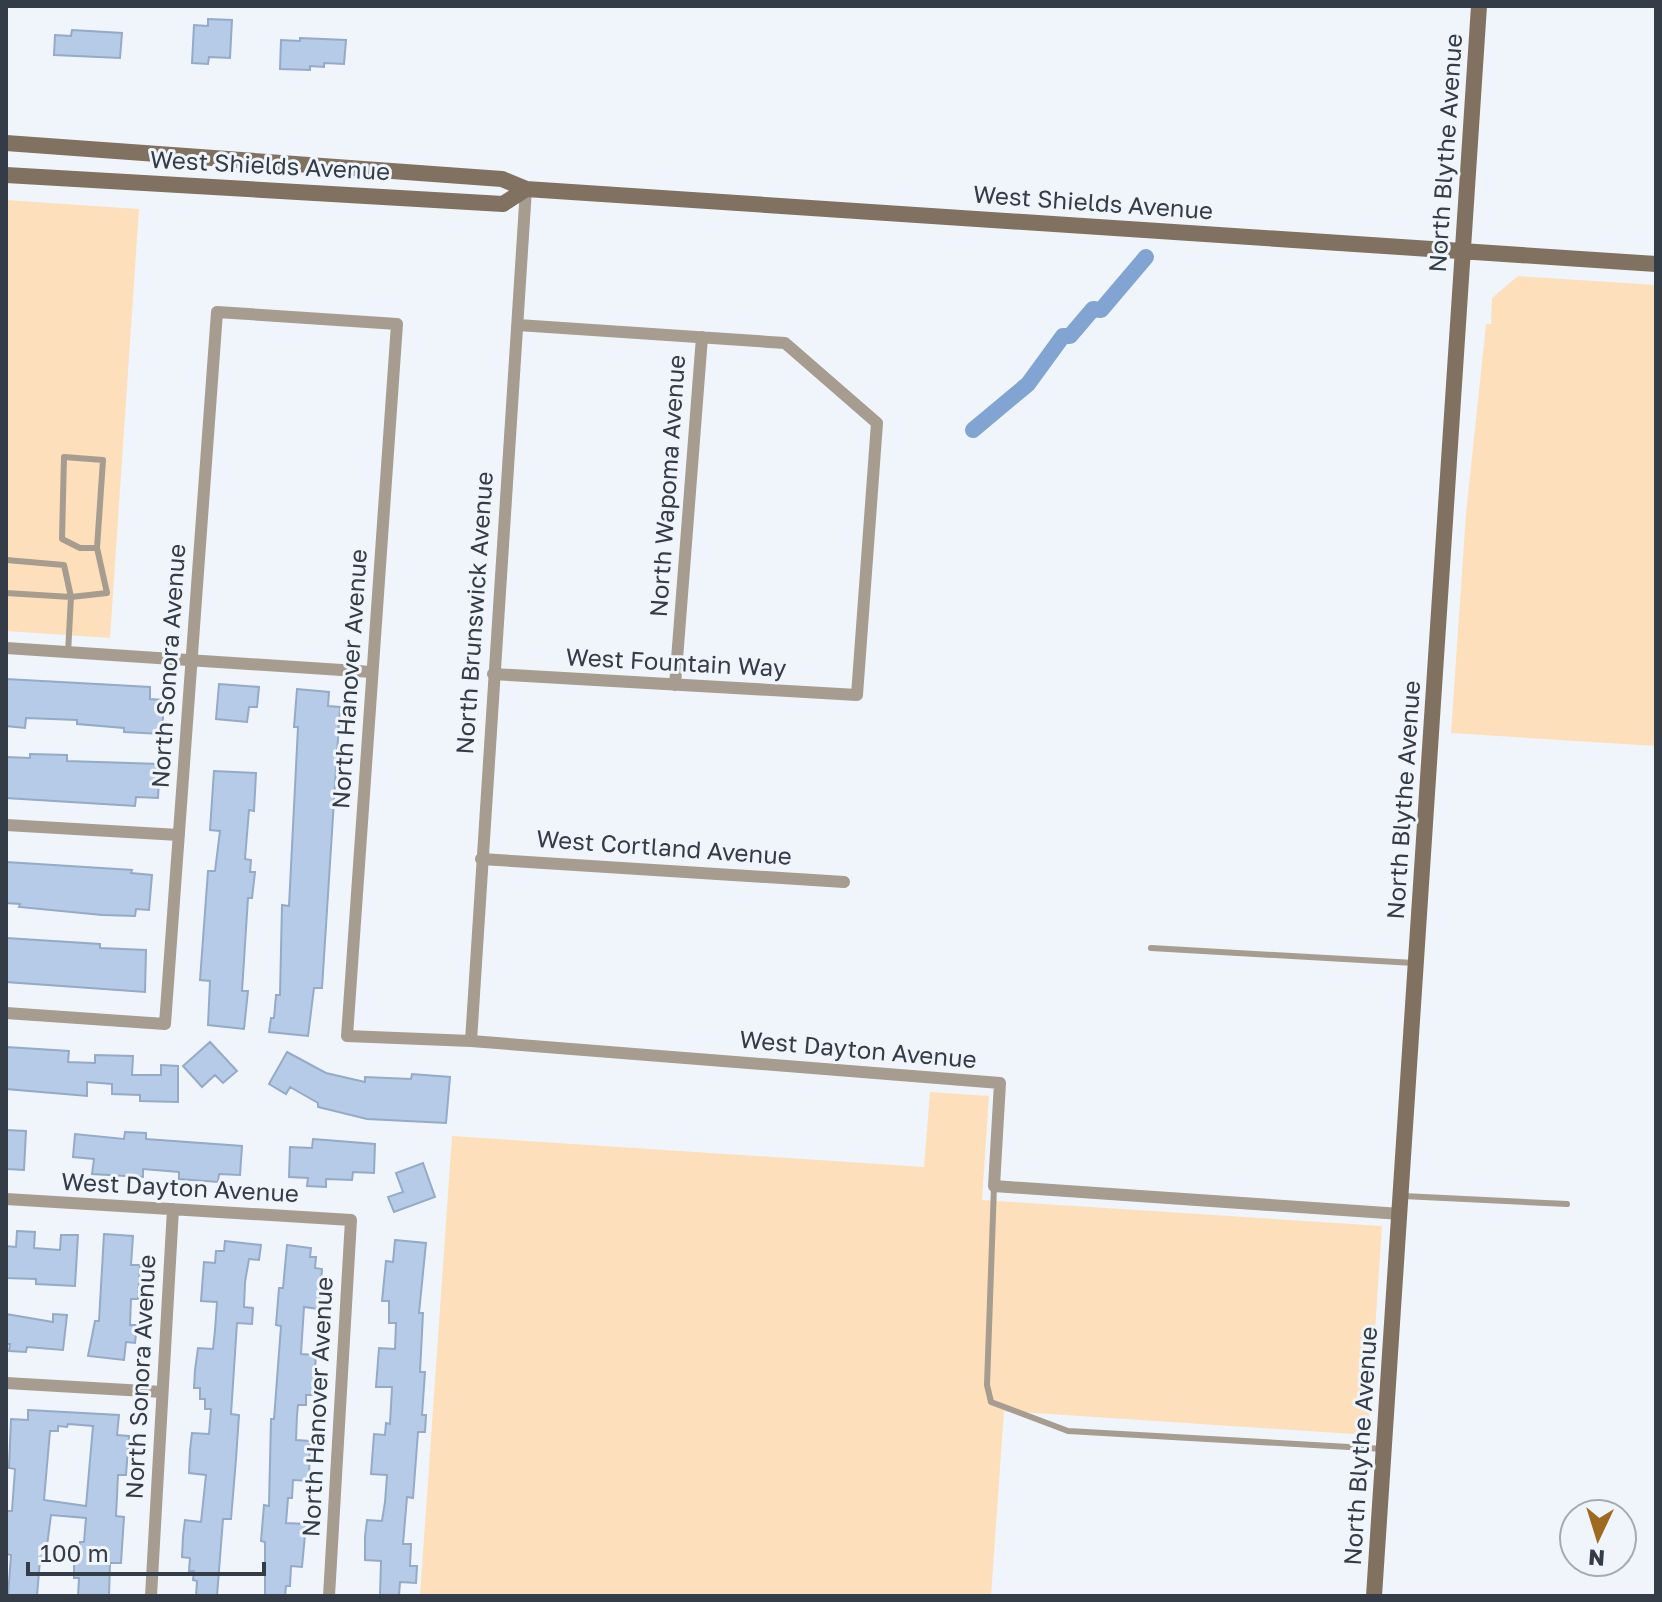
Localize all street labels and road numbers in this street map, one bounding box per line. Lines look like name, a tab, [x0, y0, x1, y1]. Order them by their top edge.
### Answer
street label: North Blythe Avenue	[1422, 33, 1467, 273]
street label: West Shields Avenue	[149, 144, 391, 185]
street label: West Shields Avenue	[972, 179, 1214, 224]
street label: North Wapoma Avenue	[643, 354, 690, 618]
street label: North Brunswick Avenue	[449, 470, 498, 755]
street label: North Sonora Avenue	[144, 543, 191, 789]
street label: North Hanover Avenue	[325, 548, 372, 810]
street label: West Fountain Way	[565, 641, 787, 682]
street label: North Blythe Avenue	[1380, 680, 1425, 920]
street label: West Cortland Avenue	[535, 823, 793, 870]
street label: West Dayton Avenue	[738, 1024, 978, 1073]
street label: West Dayton Avenue	[61, 1166, 300, 1207]
street label: North Sonora Avenue	[119, 1254, 160, 1500]
street label: North Hanover Avenue	[295, 1276, 338, 1538]
street label: North Blythe Avenue	[1337, 1326, 1382, 1566]

